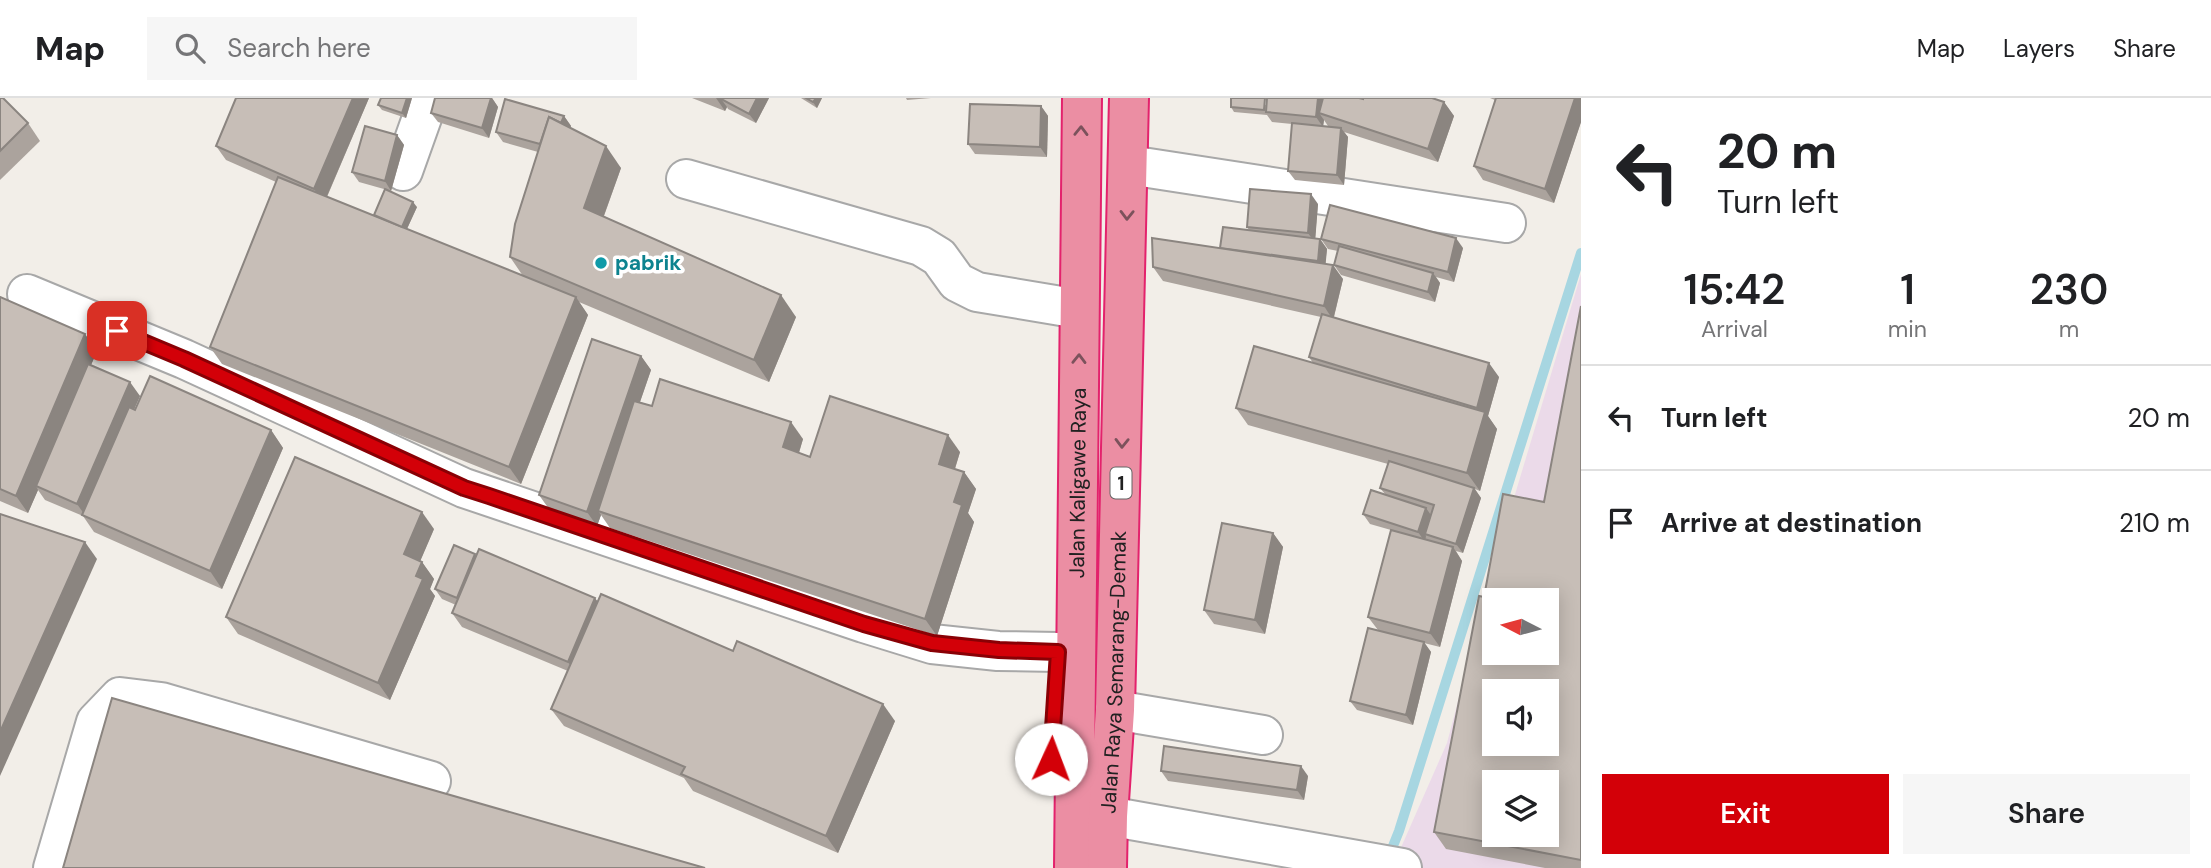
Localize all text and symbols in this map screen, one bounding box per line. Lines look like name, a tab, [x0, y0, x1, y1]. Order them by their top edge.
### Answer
search box	[147, 17, 637, 80]
text: Map	[35, 27, 105, 70]
icon: search	[171, 29, 209, 67]
text: Search here	[227, 31, 371, 65]
text: Map	[1917, 33, 1965, 64]
text: Layers	[2003, 33, 2075, 64]
text: Share	[2113, 33, 2176, 64]
text: 20 m	[1717, 119, 1837, 183]
one-way arrow	[1073, 126, 1089, 136]
icon: left	[1602, 126, 1693, 217]
text: Turn left	[1717, 181, 1839, 223]
one-way arrow	[1120, 210, 1135, 221]
place label: pabrik	[615, 249, 681, 277]
marker: pabrik	[593, 255, 609, 271]
text: 15:42	[1684, 262, 1785, 317]
text: 1	[1900, 262, 1915, 317]
text: 230	[2030, 262, 2108, 317]
pin	[87, 301, 147, 361]
icon: arrive	[98, 312, 136, 350]
text: Arrival	[1701, 314, 1768, 344]
text: min	[1888, 314, 1927, 344]
text: m	[2059, 314, 2079, 344]
one-way arrow	[1071, 353, 1087, 364]
street label: Jalan Kaligawe Raya	[1063, 388, 1093, 578]
icon: left	[1602, 399, 1640, 437]
text: Turn left	[1661, 401, 1768, 435]
text: 20 m	[2127, 401, 2190, 435]
one-way arrow	[1114, 438, 1130, 448]
road number: 1	[1110, 468, 1132, 498]
icon: arrive	[1602, 504, 1640, 542]
text: Arrive at destination	[1661, 506, 1922, 540]
text: 210 m	[2119, 506, 2190, 540]
street label: Jalan Raya Semarang-Demak	[1094, 530, 1133, 814]
north arrow	[1482, 588, 1559, 665]
map controls	[1482, 588, 1559, 847]
button: sound	[1482, 679, 1559, 756]
position arrow	[1014, 722, 1088, 796]
button: layers	[1482, 770, 1559, 847]
button: Exit	[1602, 774, 1889, 854]
button: Share	[1903, 774, 2190, 854]

